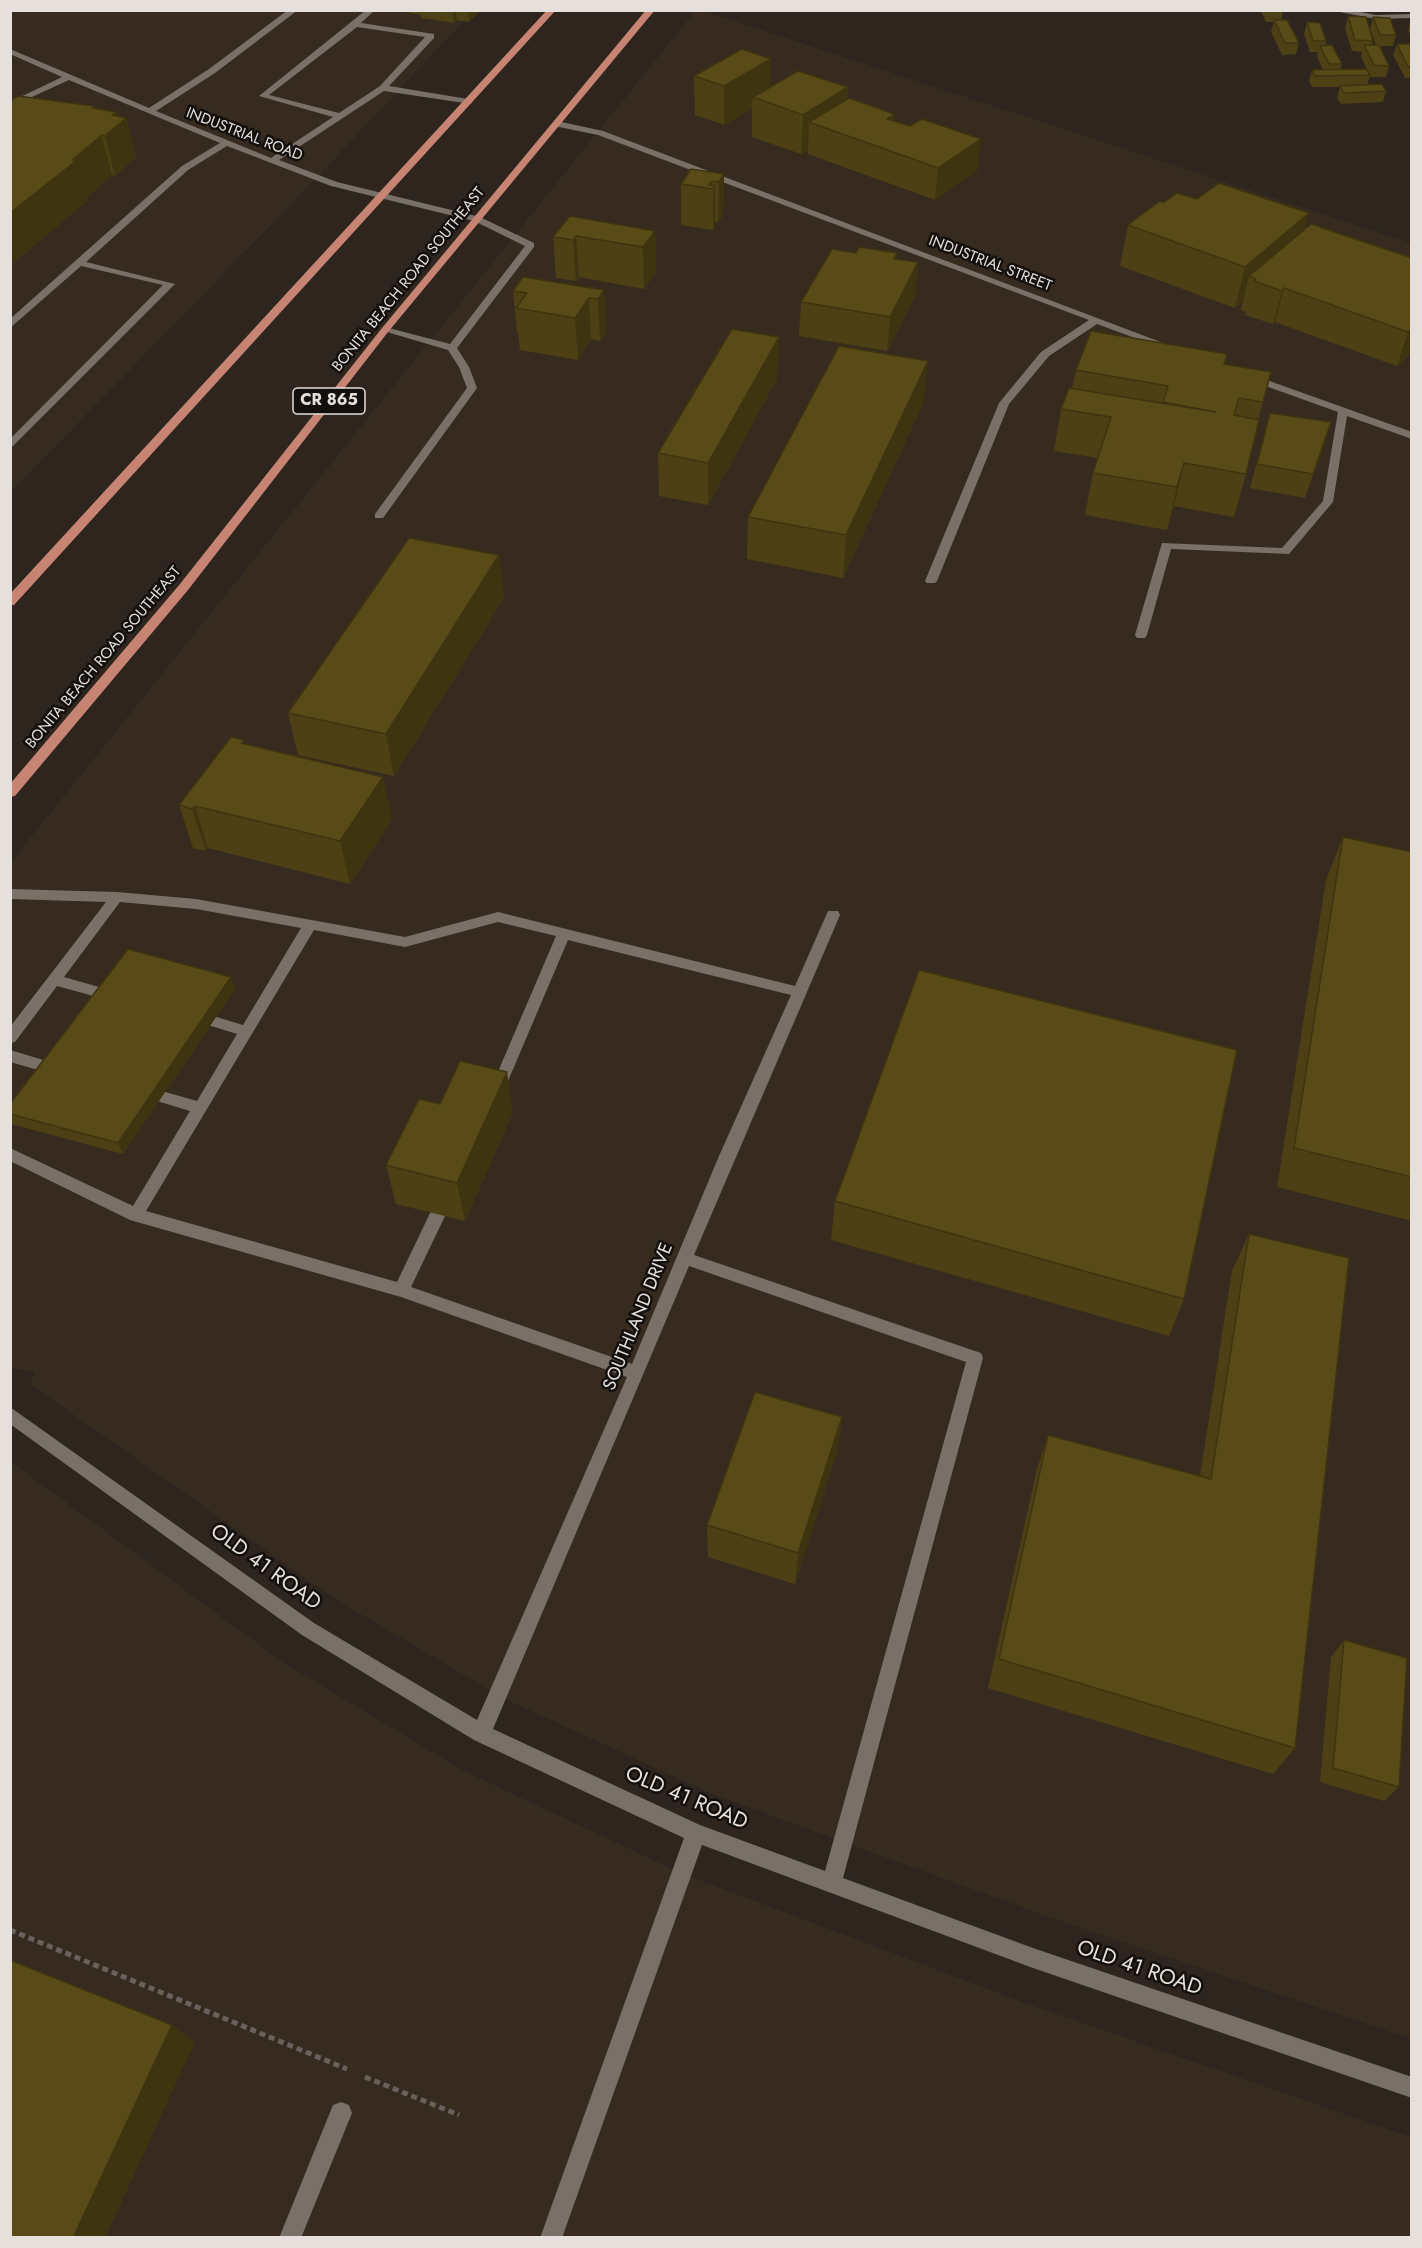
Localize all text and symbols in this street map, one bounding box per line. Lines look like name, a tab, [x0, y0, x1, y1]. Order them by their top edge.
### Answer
street label: INDUSTRIAL ROAD	[183, 105, 305, 165]
street label: BONITA BEACH ROAD SOUTHEAST	[329, 184, 489, 376]
street label: INDUSTRIAL STREET	[926, 232, 1054, 296]
road number: CR 865	[293, 388, 365, 414]
street label: BONITA BEACH ROAD SOUTHEAST	[23, 563, 185, 753]
street label: SOUTHLAND DRIVE	[600, 1240, 678, 1394]
street label: OLD 41 ROAD	[205, 1519, 325, 1617]
street label: OLD 41 ROAD	[621, 1762, 751, 1836]
street label: OLD 41 ROAD	[1073, 1936, 1205, 2002]

